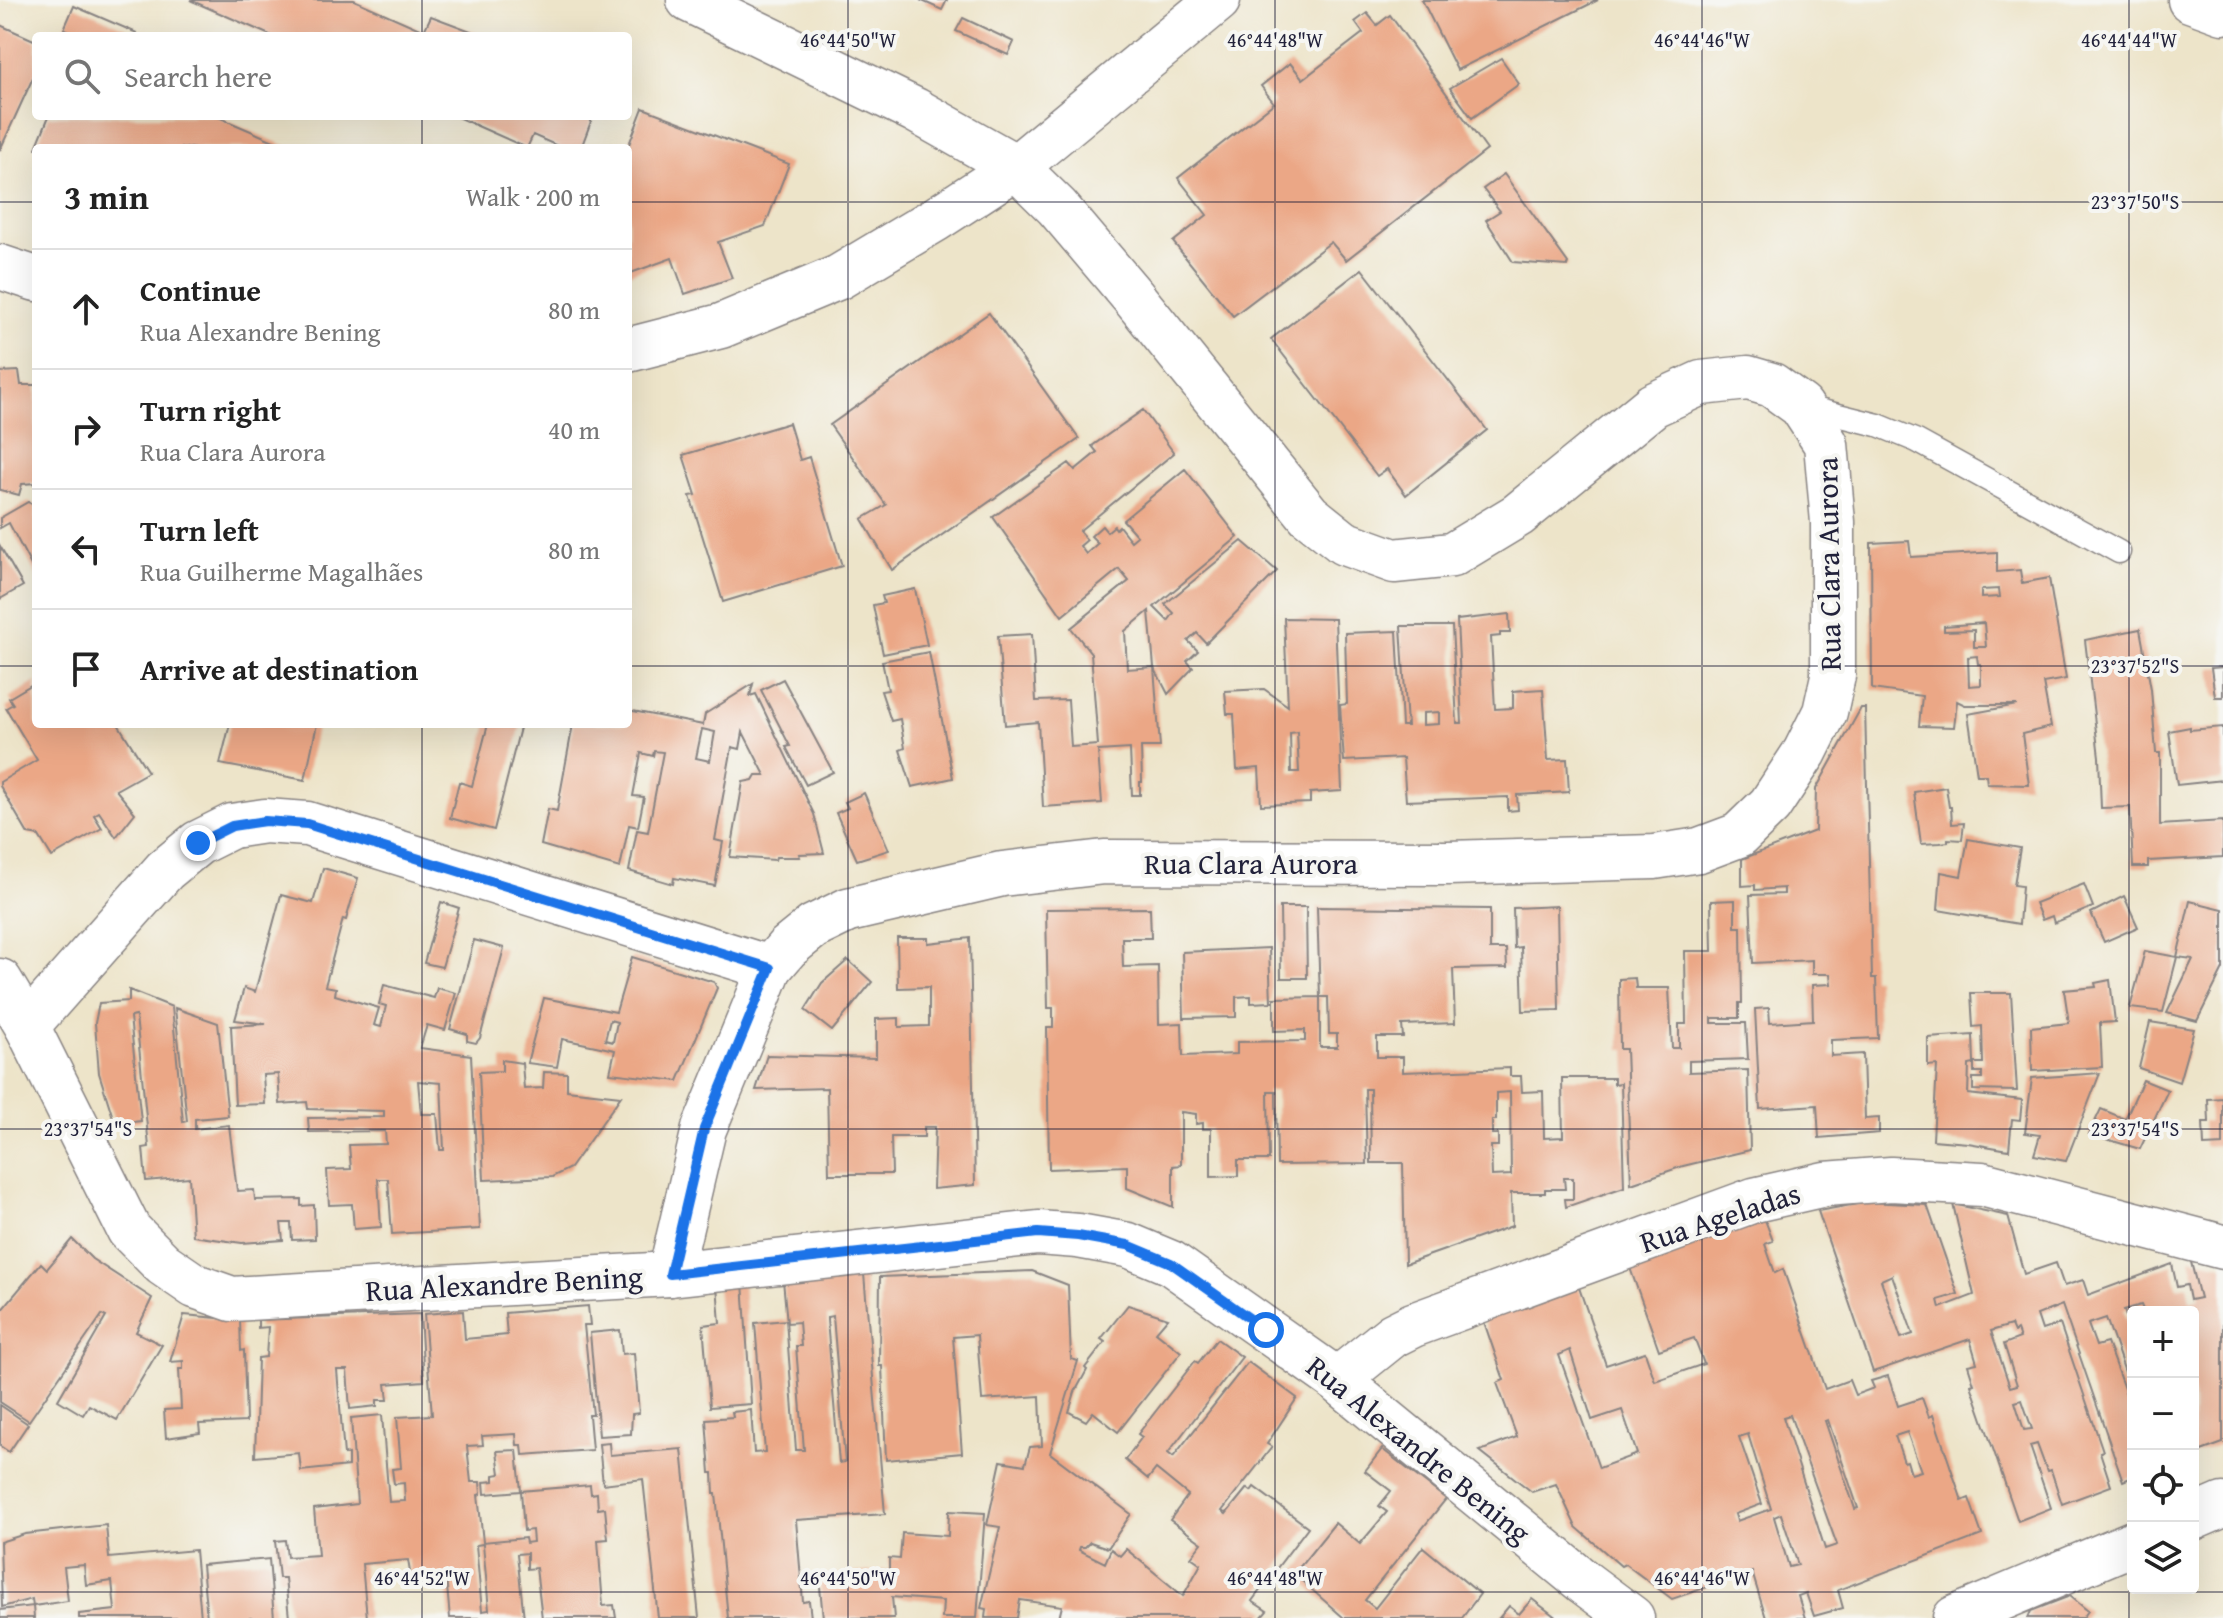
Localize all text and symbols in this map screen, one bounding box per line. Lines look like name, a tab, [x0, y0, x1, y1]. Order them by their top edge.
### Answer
text: 46°44'50"W	[800, 25, 896, 54]
text: 46°44'48"W	[1227, 25, 1323, 54]
text: 46°44'46"W	[1654, 25, 1750, 54]
text: 46°44'44"W	[2081, 25, 2177, 54]
search box	[32, 32, 632, 120]
icon: search	[60, 54, 104, 98]
text: Search here	[124, 54, 272, 98]
text: 3 min	[64, 172, 149, 221]
text: Walk · 200 m	[466, 177, 600, 216]
text: 23°37'50"S	[2091, 187, 2179, 216]
text: Continue	[140, 268, 261, 312]
icon: ahead	[64, 287, 108, 331]
text: 80 m	[548, 290, 600, 329]
text: Rua Alexandre Bening	[140, 312, 381, 351]
text: Turn right	[140, 388, 281, 432]
icon: right	[64, 407, 108, 451]
text: 40 m	[548, 410, 600, 449]
text: Rua Clara Aurora	[140, 432, 325, 471]
street label: Rua Clara Aurora	[1804, 457, 1852, 671]
text: Turn left	[140, 508, 259, 552]
icon: left	[64, 527, 108, 571]
text: 80 m	[548, 530, 600, 569]
text: Rua Guilherme Magalhães	[140, 552, 423, 591]
icon: arrive	[64, 647, 108, 691]
text: Arrive at destination	[140, 647, 418, 691]
text: 23°37'52"S	[2091, 651, 2179, 680]
route end	[180, 825, 216, 861]
street label: Rua Clara Aurora	[1144, 841, 1358, 885]
text: 23°37'54"S	[44, 1114, 132, 1143]
text: 23°37'54"S	[2091, 1114, 2179, 1143]
street label: Rua Ageladas	[1634, 1170, 1806, 1264]
street label: Rua Alexandre Bening	[364, 1254, 644, 1312]
map controls	[2127, 1306, 2199, 1594]
button: +	[2127, 1306, 2199, 1378]
route start	[1248, 1312, 1284, 1348]
street label: Rua Alexandre Bening	[1297, 1345, 1541, 1553]
button: −	[2127, 1378, 2199, 1450]
button: locate	[2127, 1450, 2199, 1522]
button: layers	[2127, 1522, 2199, 1594]
text: 46°44'52"W	[374, 1563, 470, 1592]
text: 46°44'50"W	[800, 1563, 896, 1592]
text: 46°44'48"W	[1227, 1563, 1323, 1592]
text: 46°44'46"W	[1654, 1563, 1750, 1592]

